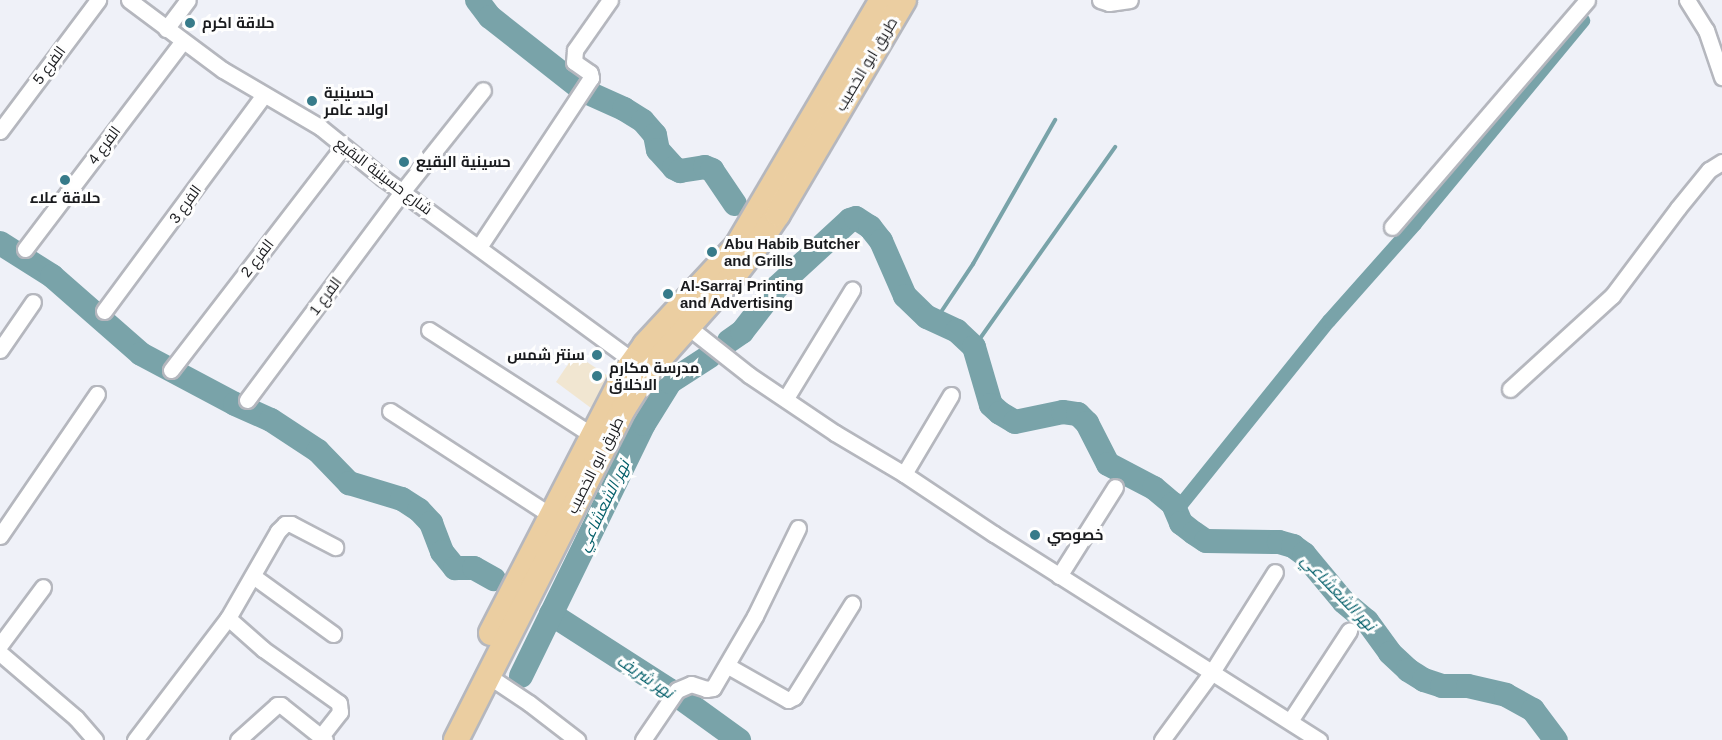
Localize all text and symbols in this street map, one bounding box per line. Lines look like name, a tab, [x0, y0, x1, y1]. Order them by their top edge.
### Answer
place label: حلاقة اكرم	[202, 14, 274, 32]
street label: طريق ابو الخصيب	[831, 14, 901, 114]
marker: حلاقة اكرم	[183, 16, 197, 30]
street label: الفرع 5	[29, 42, 69, 88]
place label: حسينية اولاد عامر	[324, 83, 388, 118]
marker: حسينية اولاد عامر	[305, 94, 319, 108]
street label: الفرع 4	[84, 122, 124, 168]
street label: شارع حسينية البقيع	[332, 134, 436, 218]
place label: حسينية البقيع	[416, 153, 511, 171]
marker: حسينية البقيع	[397, 155, 411, 169]
marker: حلاقة علاء	[58, 173, 72, 187]
street label: الفرع 3	[165, 181, 205, 227]
place label: حلاقة علاء	[30, 189, 100, 207]
place label: Abu Habib Butcher and Grills	[724, 234, 860, 269]
street label: الفرع 2	[237, 236, 277, 280]
marker: Abu Habib Butcher and Grills	[705, 245, 719, 259]
street label: الفرع 1	[305, 273, 345, 319]
place label: Al-Sarraj Printing and Advertising	[680, 276, 803, 311]
marker: Al-Sarraj Printing and Advertising	[661, 287, 675, 301]
place label: سنتر شمس	[507, 346, 585, 364]
marker: سنتر شمس	[590, 348, 604, 362]
place label: مدرسة مكارم الاخلاق	[609, 358, 699, 393]
marker: مدرسة مكارم الاخلاق	[590, 369, 604, 383]
street label: طريق ابو الخصيب	[563, 414, 627, 516]
water label: نهر الشعشاعي	[574, 457, 634, 555]
place label: خصوصي	[1047, 526, 1103, 544]
marker: خصوصي	[1028, 528, 1042, 542]
water label: نهر الشعشاعي	[1297, 551, 1379, 635]
water label: نهر شريف	[613, 651, 677, 703]

